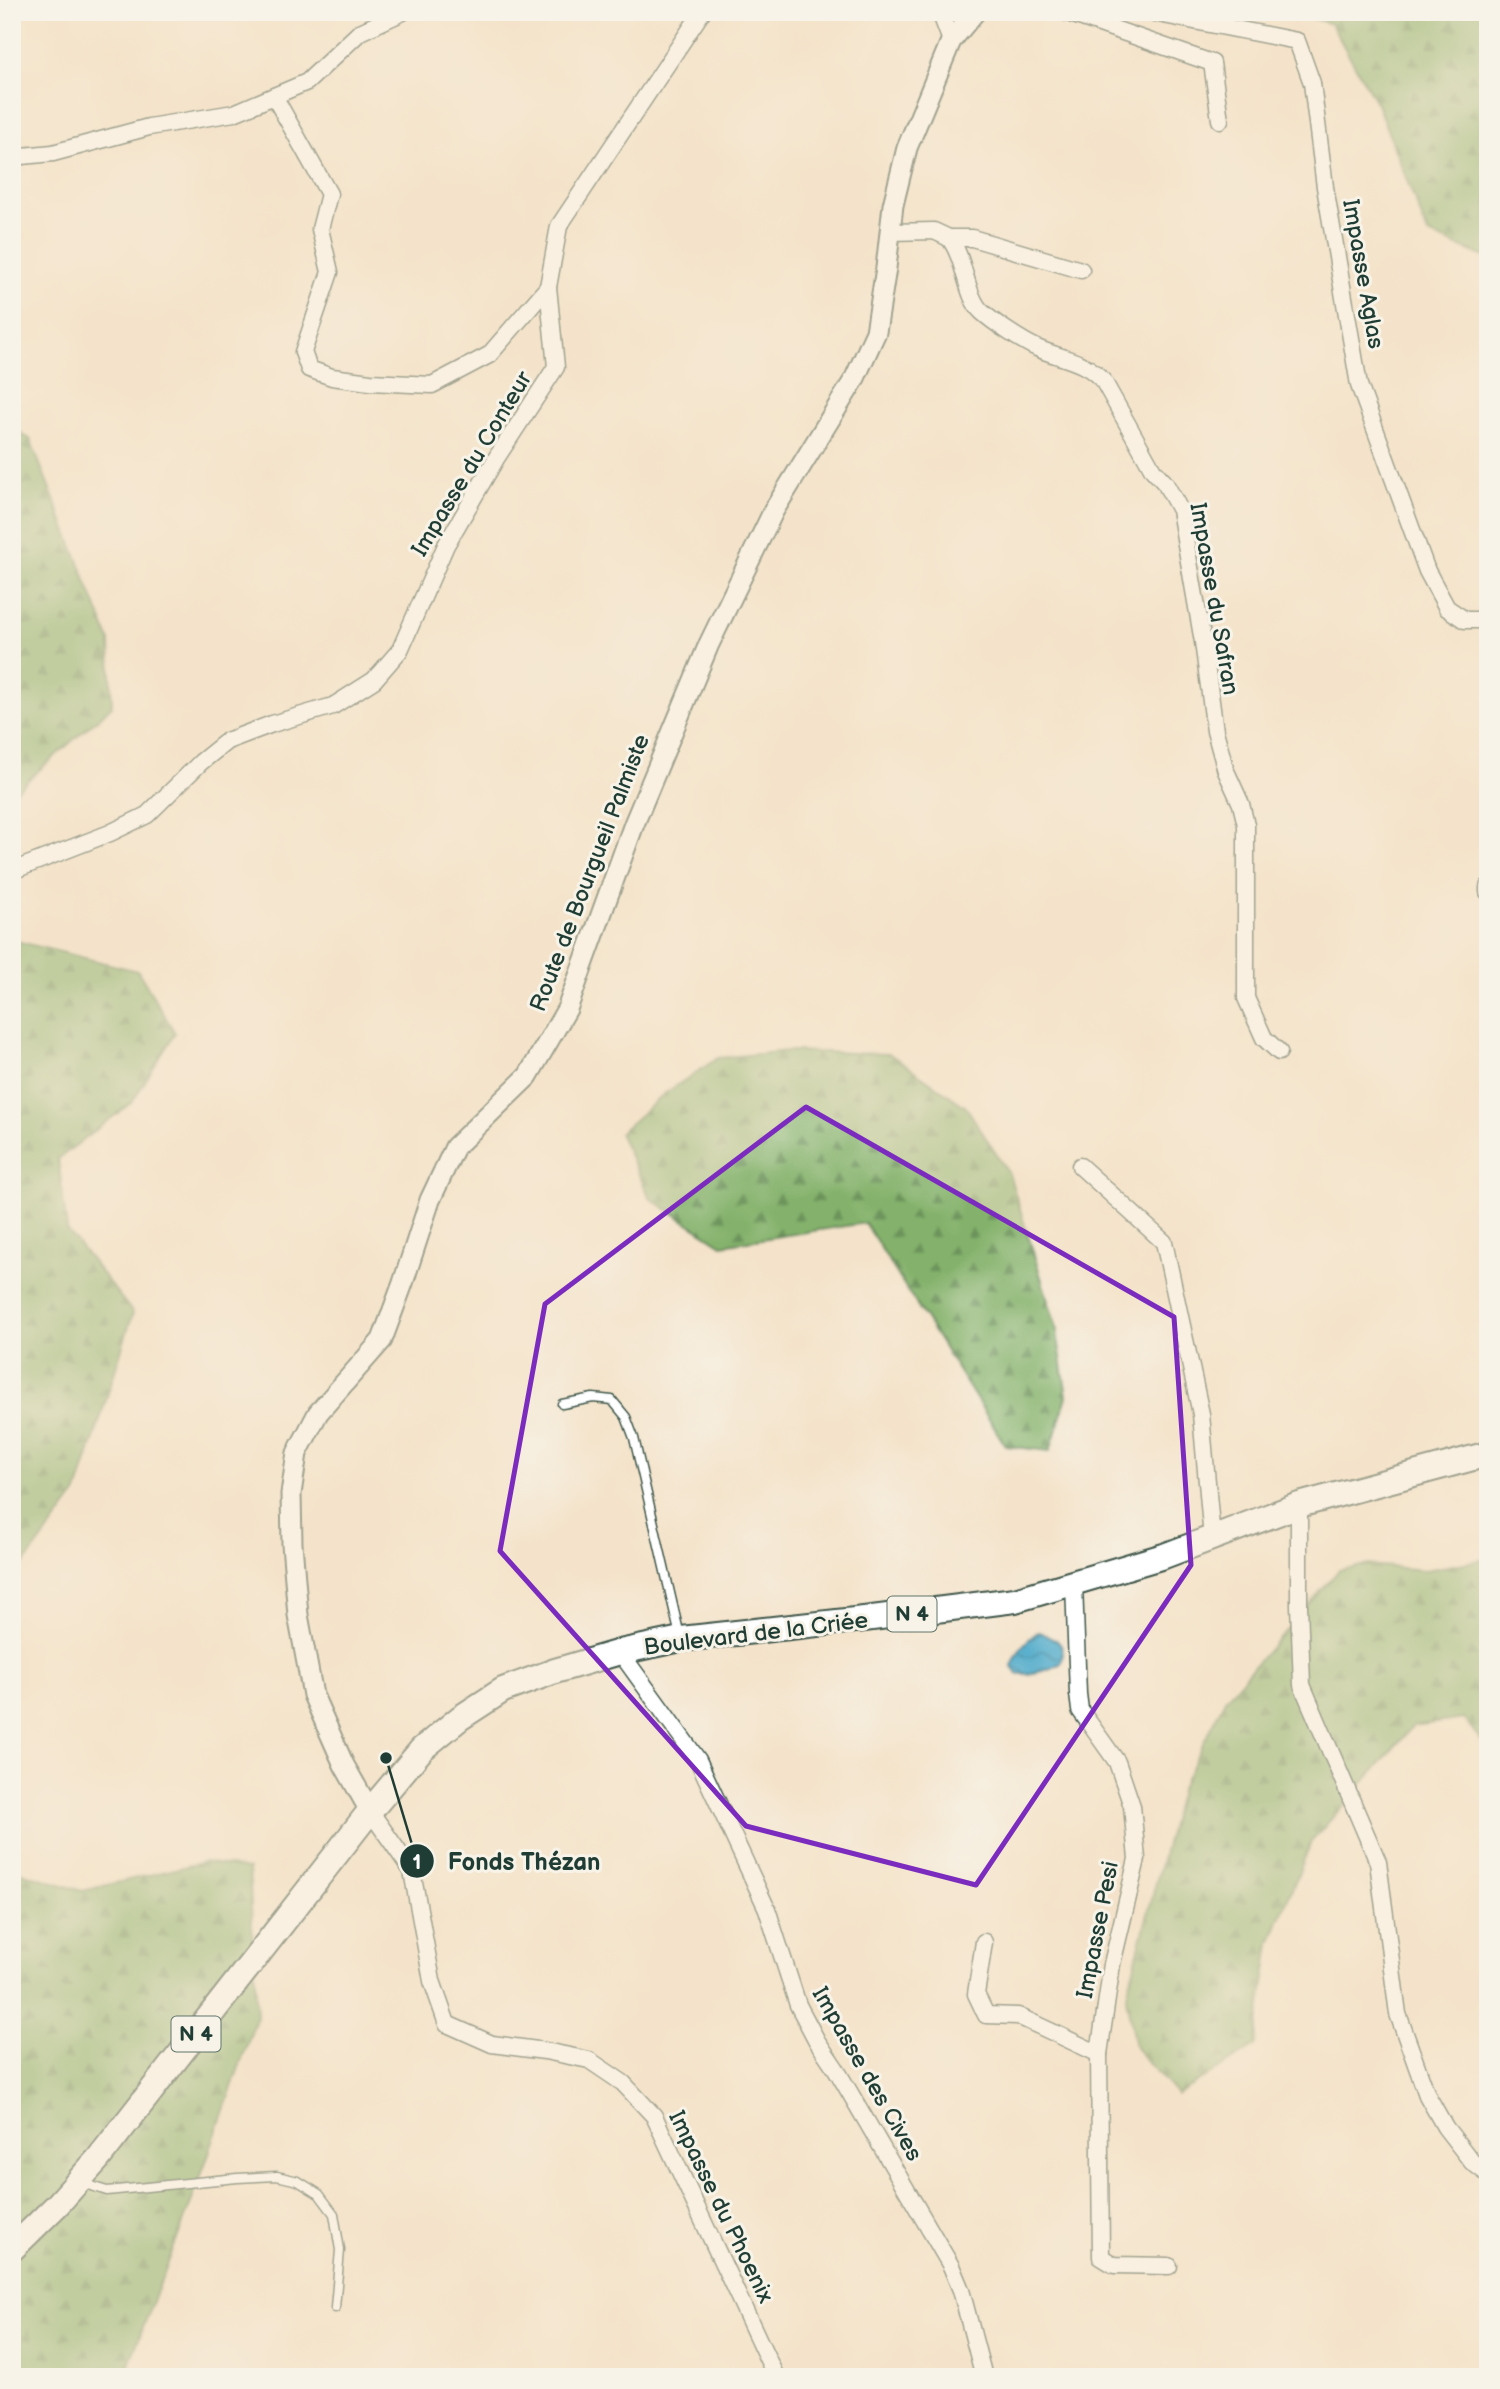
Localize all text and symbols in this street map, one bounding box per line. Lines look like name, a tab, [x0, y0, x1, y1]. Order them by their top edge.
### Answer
street label: Impasse Aglas	[1336, 197, 1390, 351]
street label: Impasse du Conteur	[406, 366, 539, 562]
street label: Impasse du Safran	[1183, 501, 1245, 697]
street label: Route de Bourgueil Palmiste	[524, 731, 656, 1015]
road number: N 4	[888, 1596, 936, 1632]
street label: Boulevard de la Criée	[642, 1606, 870, 1662]
callout: Fonds Thézan	[399, 1839, 615, 1884]
text: Fonds Thézan	[448, 1848, 600, 1877]
text: 1	[413, 1850, 421, 1875]
street label: Impasse Pesi	[1071, 1859, 1125, 2001]
street label: Impasse des Cives	[806, 1982, 928, 2166]
road number: N 4	[172, 2016, 220, 2052]
street label: Impasse du Phoenix	[662, 2106, 780, 2308]

